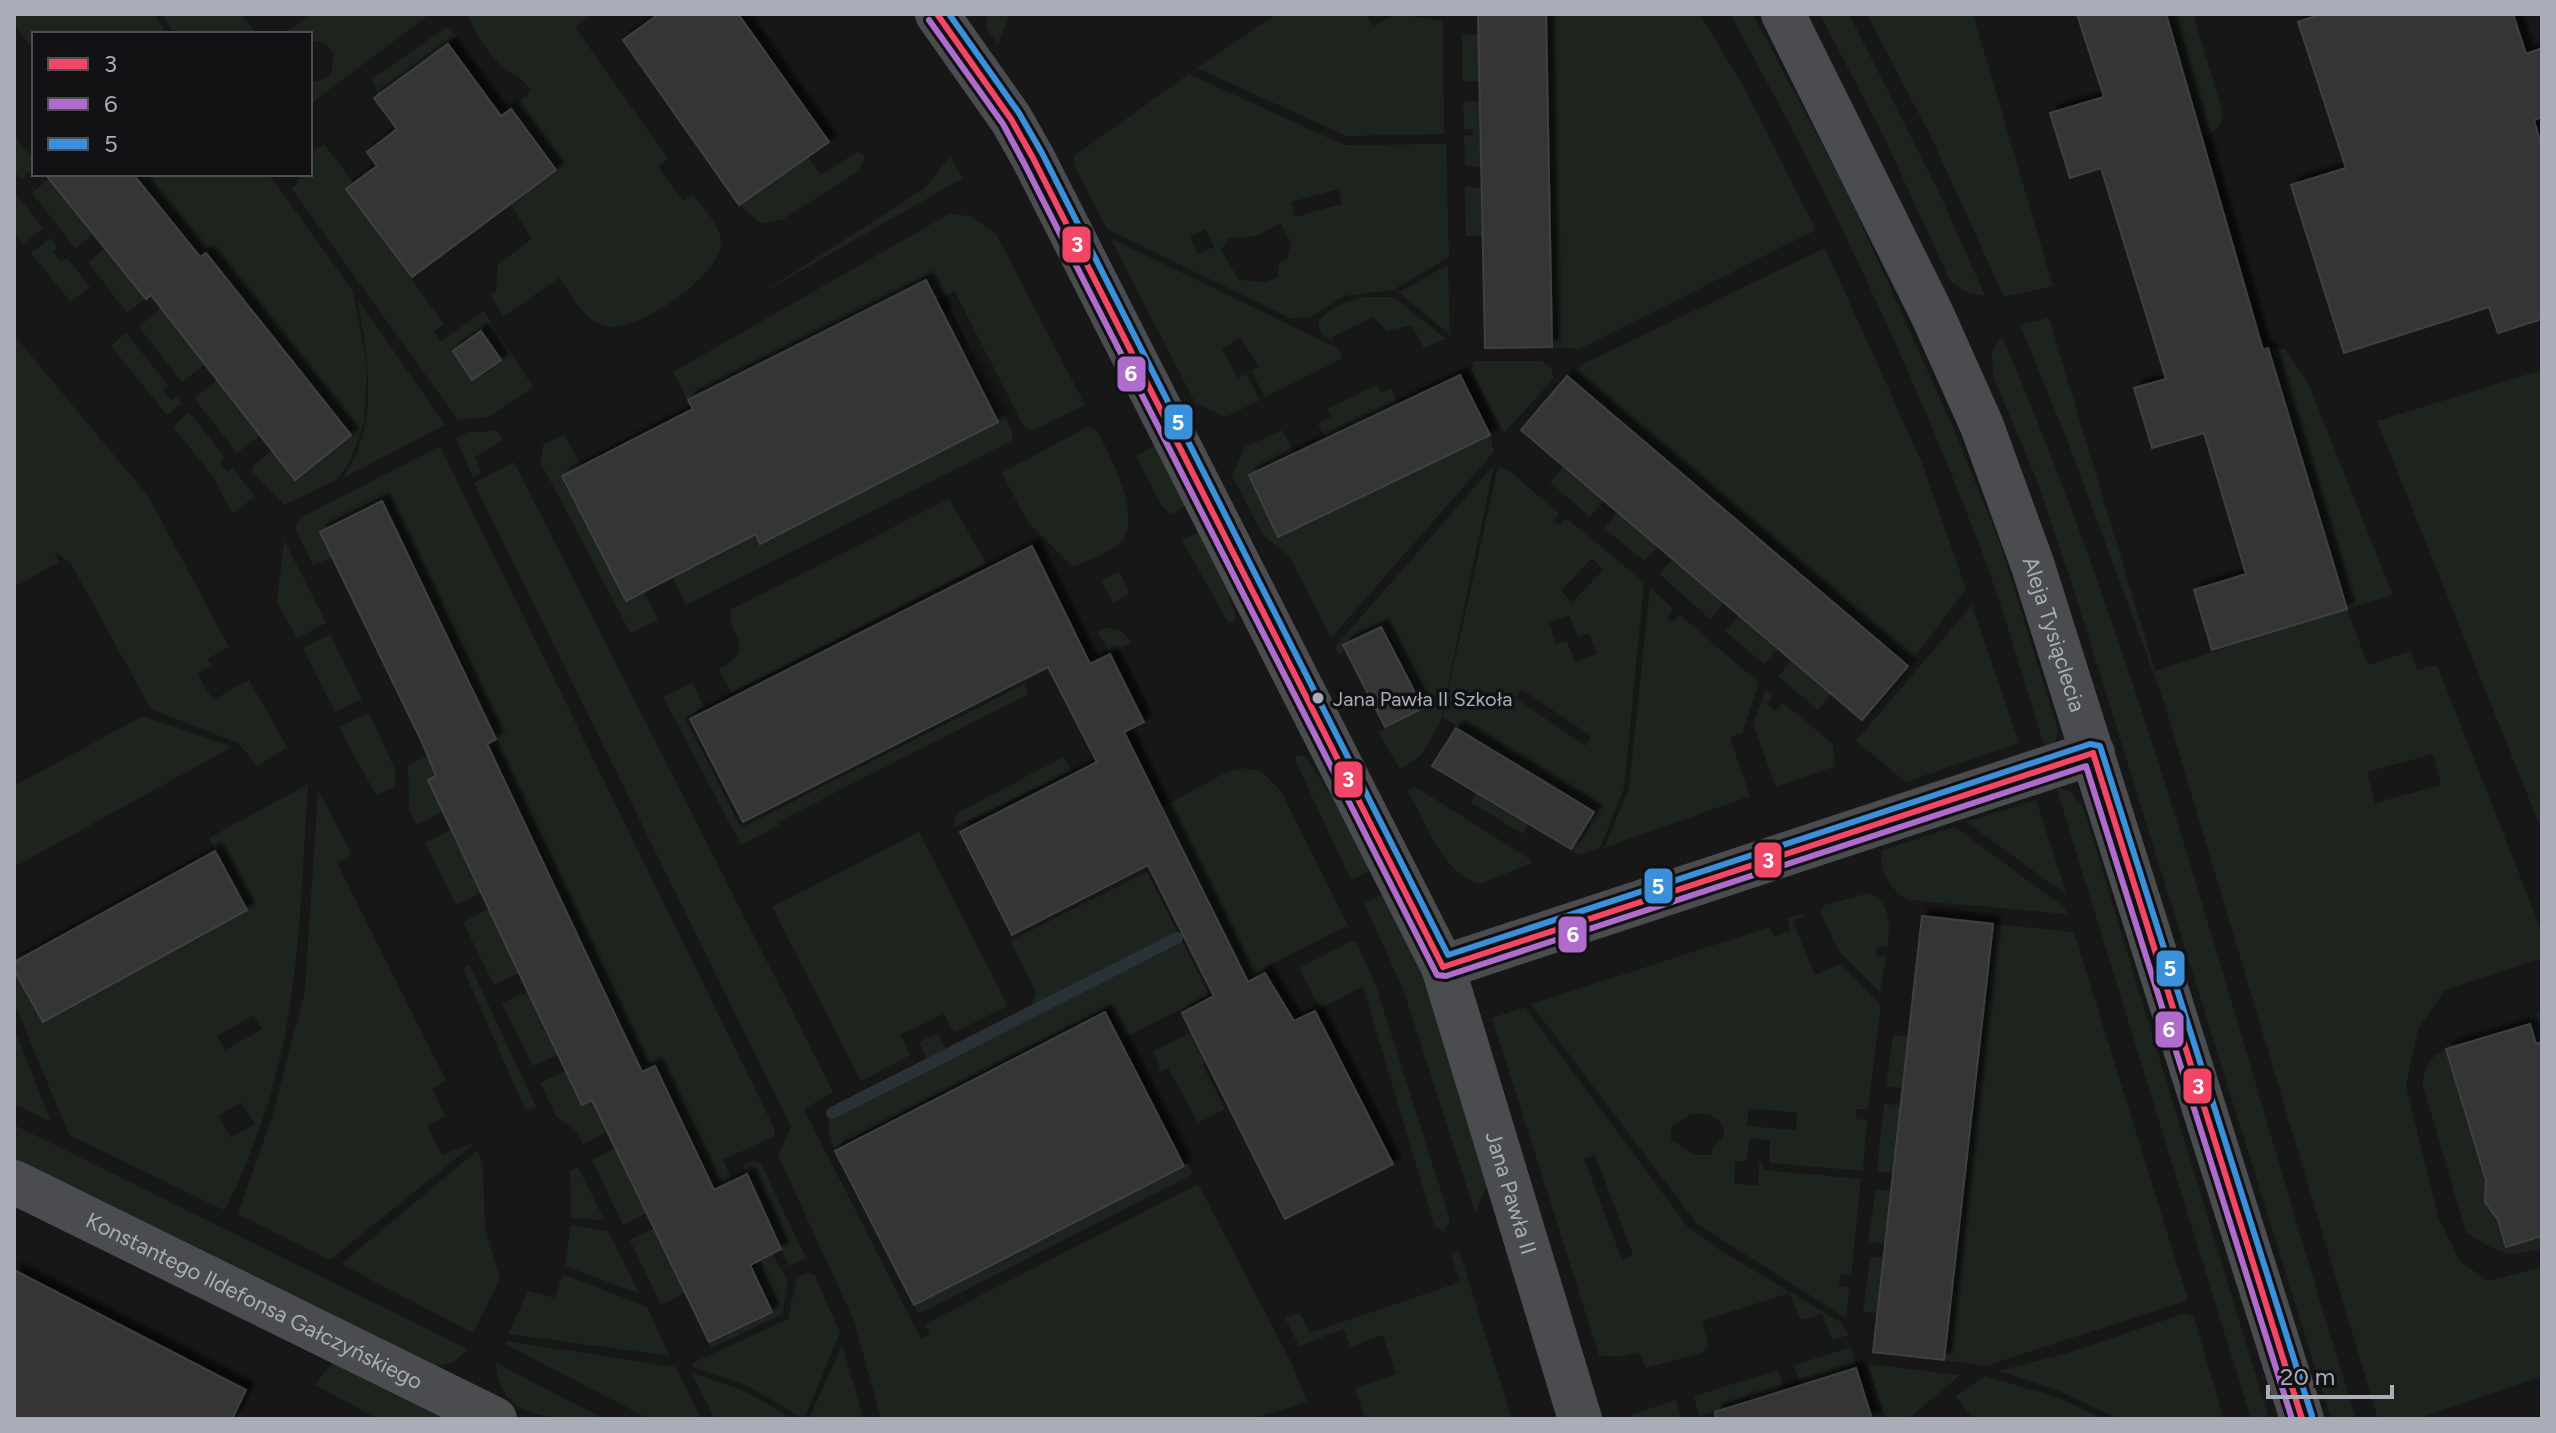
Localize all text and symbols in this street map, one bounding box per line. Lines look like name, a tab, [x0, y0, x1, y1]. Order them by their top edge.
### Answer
legend	[32, 32, 312, 176]
text: 3	[104, 49, 117, 78]
text: 6	[104, 89, 118, 118]
text: 5	[104, 129, 118, 158]
line badge: 3	[1061, 225, 1092, 264]
text: 3	[1071, 231, 1083, 258]
line badge: 6	[1116, 355, 1147, 393]
text: 6	[1125, 360, 1138, 387]
line badge: 5	[1163, 403, 1194, 441]
text: 5	[1172, 409, 1184, 436]
street label: Aleja Tysiąclecia	[2017, 553, 2091, 715]
place label: Jana Pawła II Szkoła	[1333, 687, 1513, 711]
marker: Jana Pawła II Szkoła	[1310, 690, 1326, 706]
line badge: 3	[1333, 760, 1364, 799]
text: 3	[1342, 766, 1354, 793]
line badge: 3	[1753, 841, 1783, 879]
text: 3	[1762, 847, 1774, 874]
line badge: 5	[1643, 867, 1674, 905]
text: 5	[1652, 873, 1664, 900]
line badge: 6	[1557, 915, 1588, 954]
text: 6	[1567, 921, 1580, 948]
line badge: 5	[2155, 949, 2186, 988]
text: 5	[2164, 955, 2176, 982]
line badge: 6	[2154, 1010, 2185, 1049]
text: 6	[2163, 1016, 2176, 1043]
line badge: 3	[2182, 1067, 2213, 1105]
text: 3	[2192, 1073, 2204, 1100]
street label: Jana Pawła II	[1480, 1128, 1542, 1258]
street label: Konstantego Ildefonsa Gałczyńskiego	[81, 1207, 427, 1395]
scale bar	[2268, 1349, 2392, 1399]
text: 20 m	[2280, 1362, 2335, 1391]

